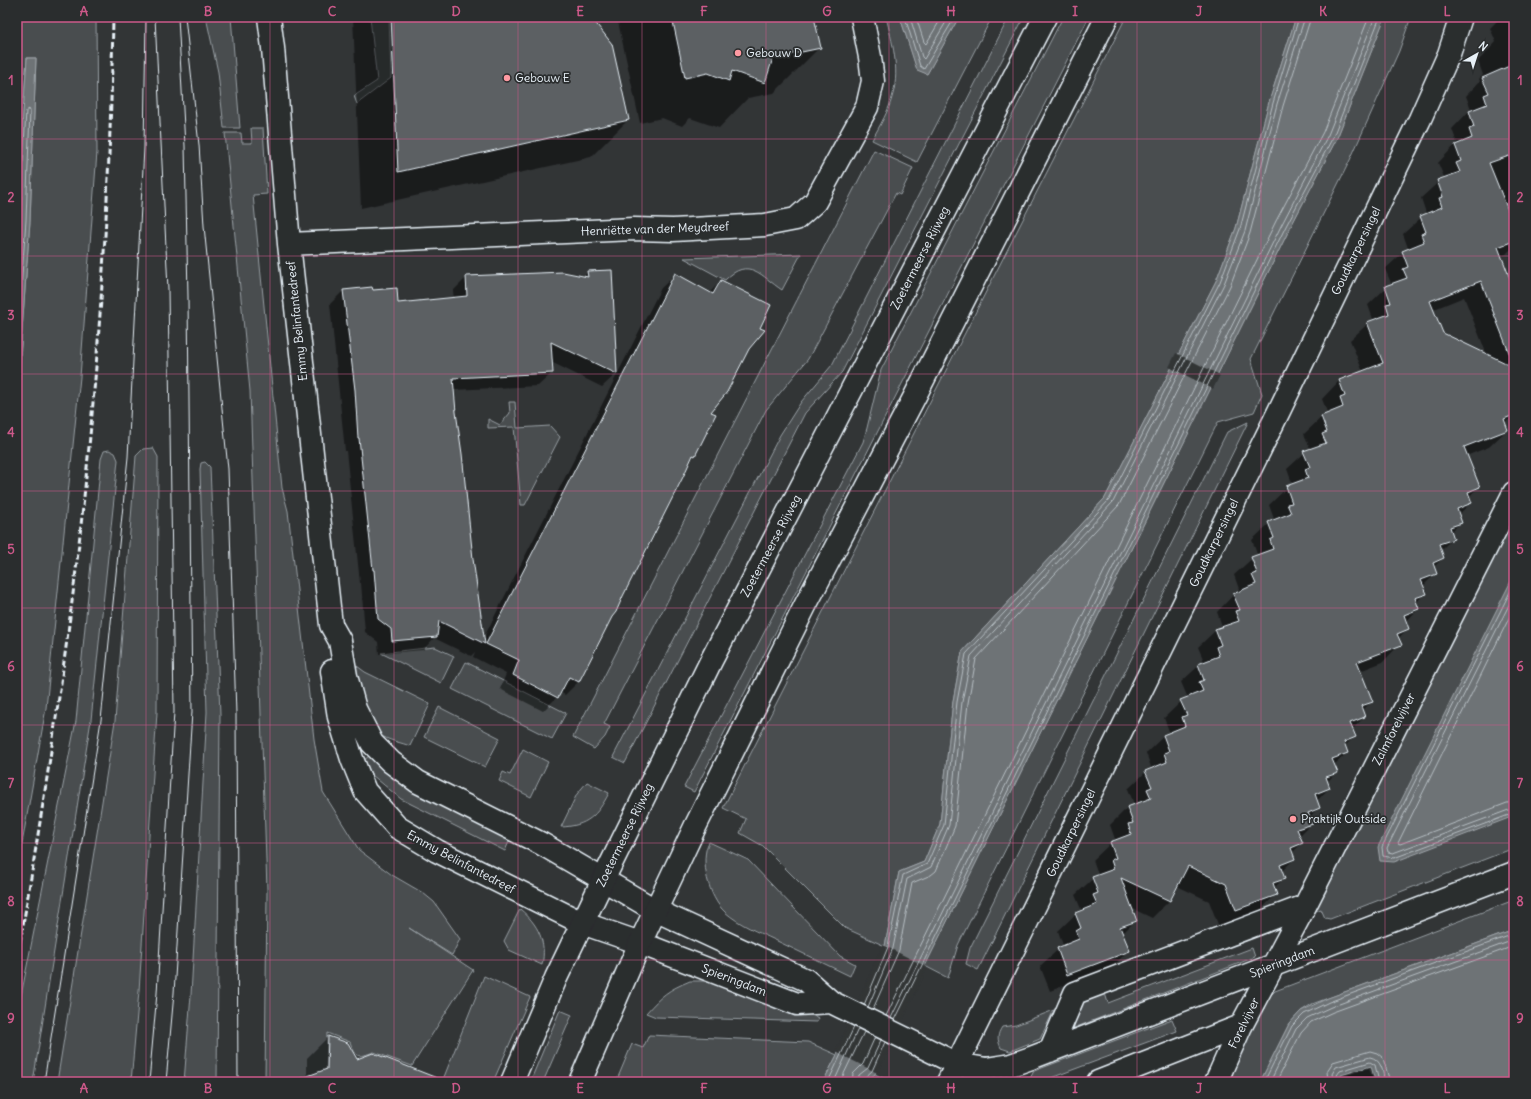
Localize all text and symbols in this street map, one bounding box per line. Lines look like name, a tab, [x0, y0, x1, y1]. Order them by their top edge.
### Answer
text: A	[80, 3, 89, 20]
text: B	[204, 3, 213, 20]
text: C	[328, 3, 337, 20]
text: D	[451, 3, 461, 20]
text: E	[576, 3, 584, 20]
text: F	[700, 3, 708, 20]
text: G	[822, 3, 832, 20]
text: H	[946, 3, 956, 20]
text: I	[1072, 3, 1078, 20]
text: J	[1196, 3, 1203, 20]
text: K	[1319, 3, 1328, 20]
text: L	[1443, 3, 1451, 20]
north arrow	[1457, 34, 1497, 74]
text: N	[1476, 38, 1491, 54]
place label: Gebouw D	[746, 45, 802, 60]
marker: Gebouw D	[733, 48, 743, 58]
place label: Gebouw E	[515, 70, 570, 85]
text: 1	[8, 72, 14, 89]
text: 1	[1517, 72, 1523, 89]
marker: Gebouw E	[502, 73, 512, 83]
text: 2	[7, 189, 15, 206]
text: 2	[1516, 189, 1524, 206]
street label: Zoetermeerse Rijweg	[887, 204, 952, 312]
street label: Goudkarpersingel	[1328, 204, 1383, 297]
street label: Henriëtte van der Meydreef	[581, 218, 730, 239]
street label: Emmy Belinfantedreef	[283, 259, 310, 382]
text: 3	[7, 307, 15, 324]
text: 3	[1516, 307, 1524, 324]
text: 4	[7, 424, 15, 441]
text: 4	[1516, 424, 1524, 441]
street label: Zoetermeerse Rijweg	[737, 492, 804, 600]
street label: Goudkarpersingel	[1186, 496, 1241, 589]
text: 5	[7, 541, 15, 558]
text: 5	[1516, 541, 1524, 558]
text: 6	[7, 658, 15, 675]
text: 6	[1516, 658, 1524, 675]
street label: Zalmforelvijver	[1369, 690, 1418, 767]
text: 7	[8, 775, 15, 792]
text: 7	[1517, 775, 1524, 792]
street label: Zoetermeerse Rijweg	[593, 780, 656, 889]
street label: Goudkarpersingel	[1043, 786, 1098, 879]
place label: Praktijk Outside	[1301, 811, 1386, 826]
marker: Praktijk Outside	[1288, 814, 1298, 824]
street label: Emmy Belinfantedreef	[405, 827, 519, 897]
text: 8	[7, 893, 15, 910]
text: 8	[1516, 893, 1524, 910]
street label: Spieringdam	[1247, 942, 1317, 981]
street label: Spieringdam	[700, 960, 769, 999]
street label: Forelvijver	[1225, 995, 1262, 1051]
text: 9	[7, 1010, 15, 1027]
text: 9	[1516, 1010, 1524, 1027]
text: A	[80, 1080, 89, 1097]
text: B	[204, 1080, 213, 1097]
text: C	[328, 1080, 337, 1097]
text: D	[451, 1080, 461, 1097]
text: E	[576, 1080, 584, 1097]
text: F	[700, 1080, 708, 1097]
text: G	[822, 1080, 832, 1097]
text: H	[946, 1080, 956, 1097]
text: I	[1072, 1080, 1078, 1097]
text: J	[1196, 1080, 1203, 1097]
text: K	[1319, 1080, 1328, 1097]
text: L	[1443, 1080, 1451, 1097]

